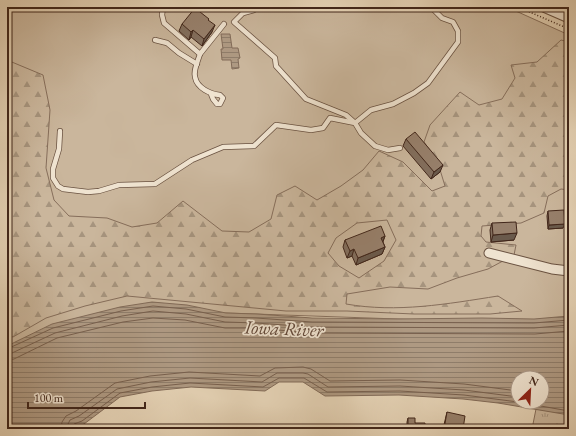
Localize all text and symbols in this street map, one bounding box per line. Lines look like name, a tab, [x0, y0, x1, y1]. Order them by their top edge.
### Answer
water label: Iowa River	[243, 315, 325, 342]
north arrow	[510, 370, 550, 410]
text: N	[527, 373, 541, 389]
scale bar	[28, 384, 145, 410]
text: 100 m	[34, 390, 64, 406]

